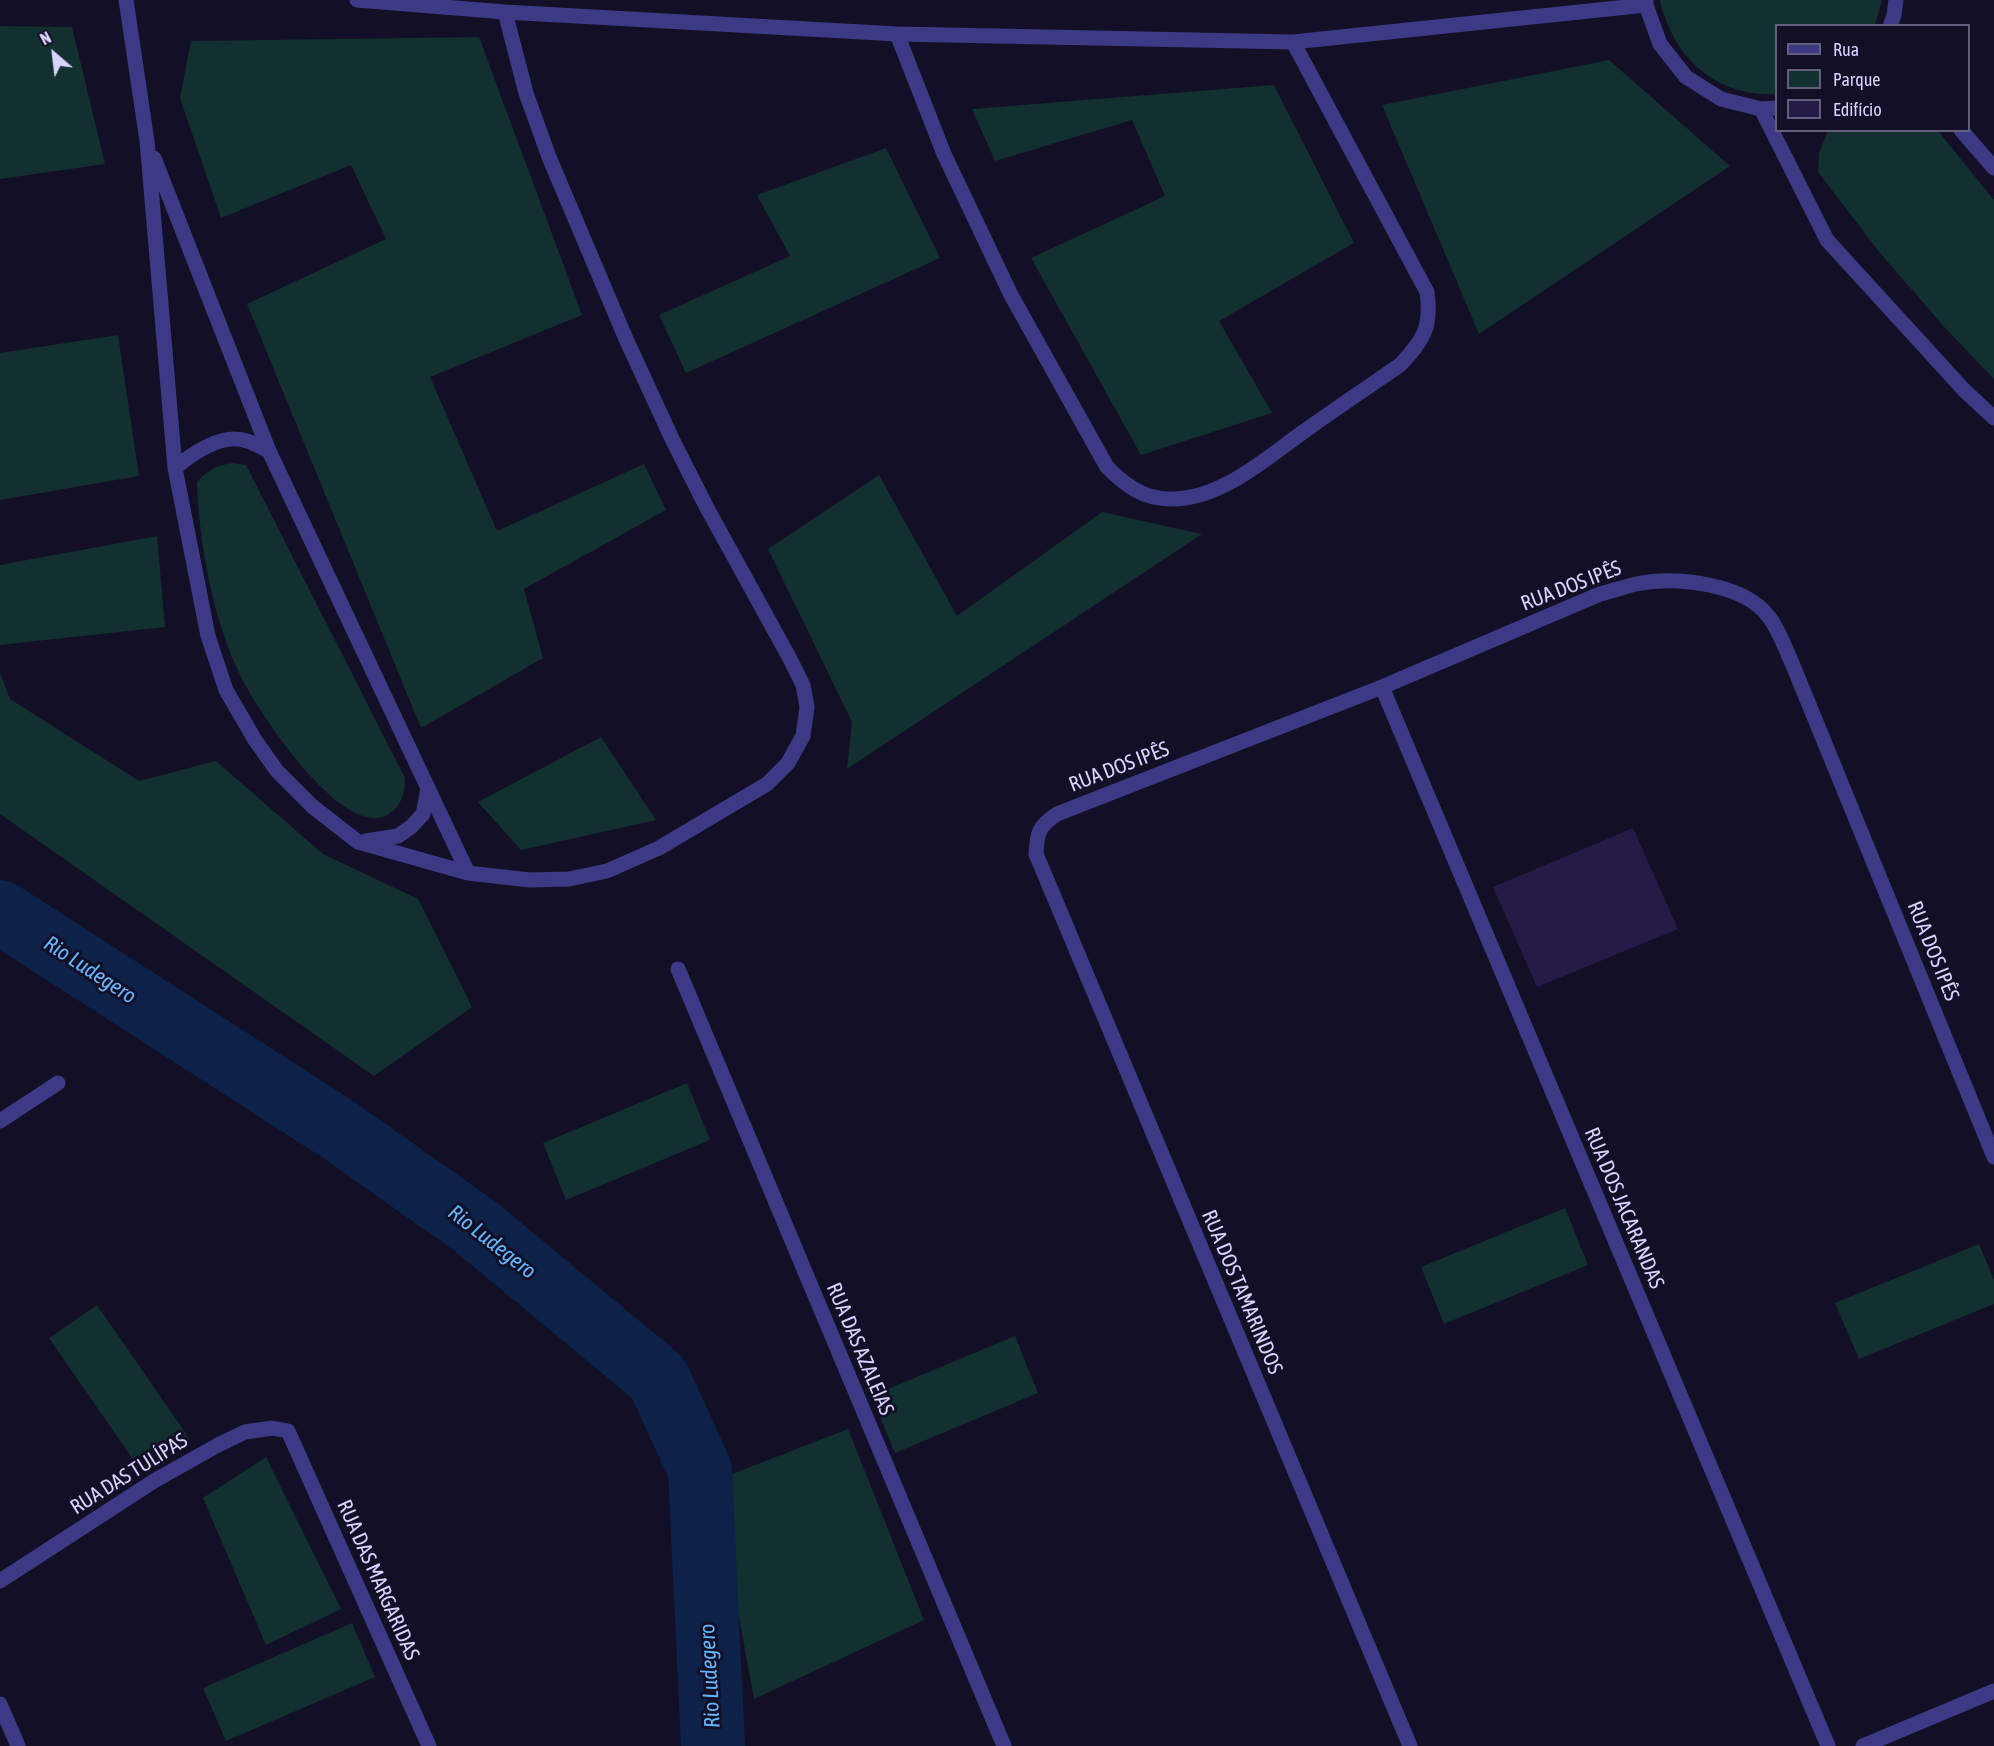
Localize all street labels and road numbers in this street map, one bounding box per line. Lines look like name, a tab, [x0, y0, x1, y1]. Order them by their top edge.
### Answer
street label: RUA DOS IPÊS	[1517, 555, 1625, 617]
street label: RUA DOS IPÊS	[1065, 736, 1173, 798]
street label: RUA DOS IPÊS	[1902, 898, 1964, 1004]
street label: RUA DOS JACARANDAS	[1579, 1124, 1669, 1292]
street label: RUA DOS TAMARINDOS	[1196, 1206, 1288, 1378]
street label: RUA DAS AZALEIAS	[821, 1279, 899, 1419]
street label: RUA DAS TULÍPAS	[66, 1428, 192, 1520]
street label: RUA DAS MARGARIDAS	[331, 1496, 425, 1664]

